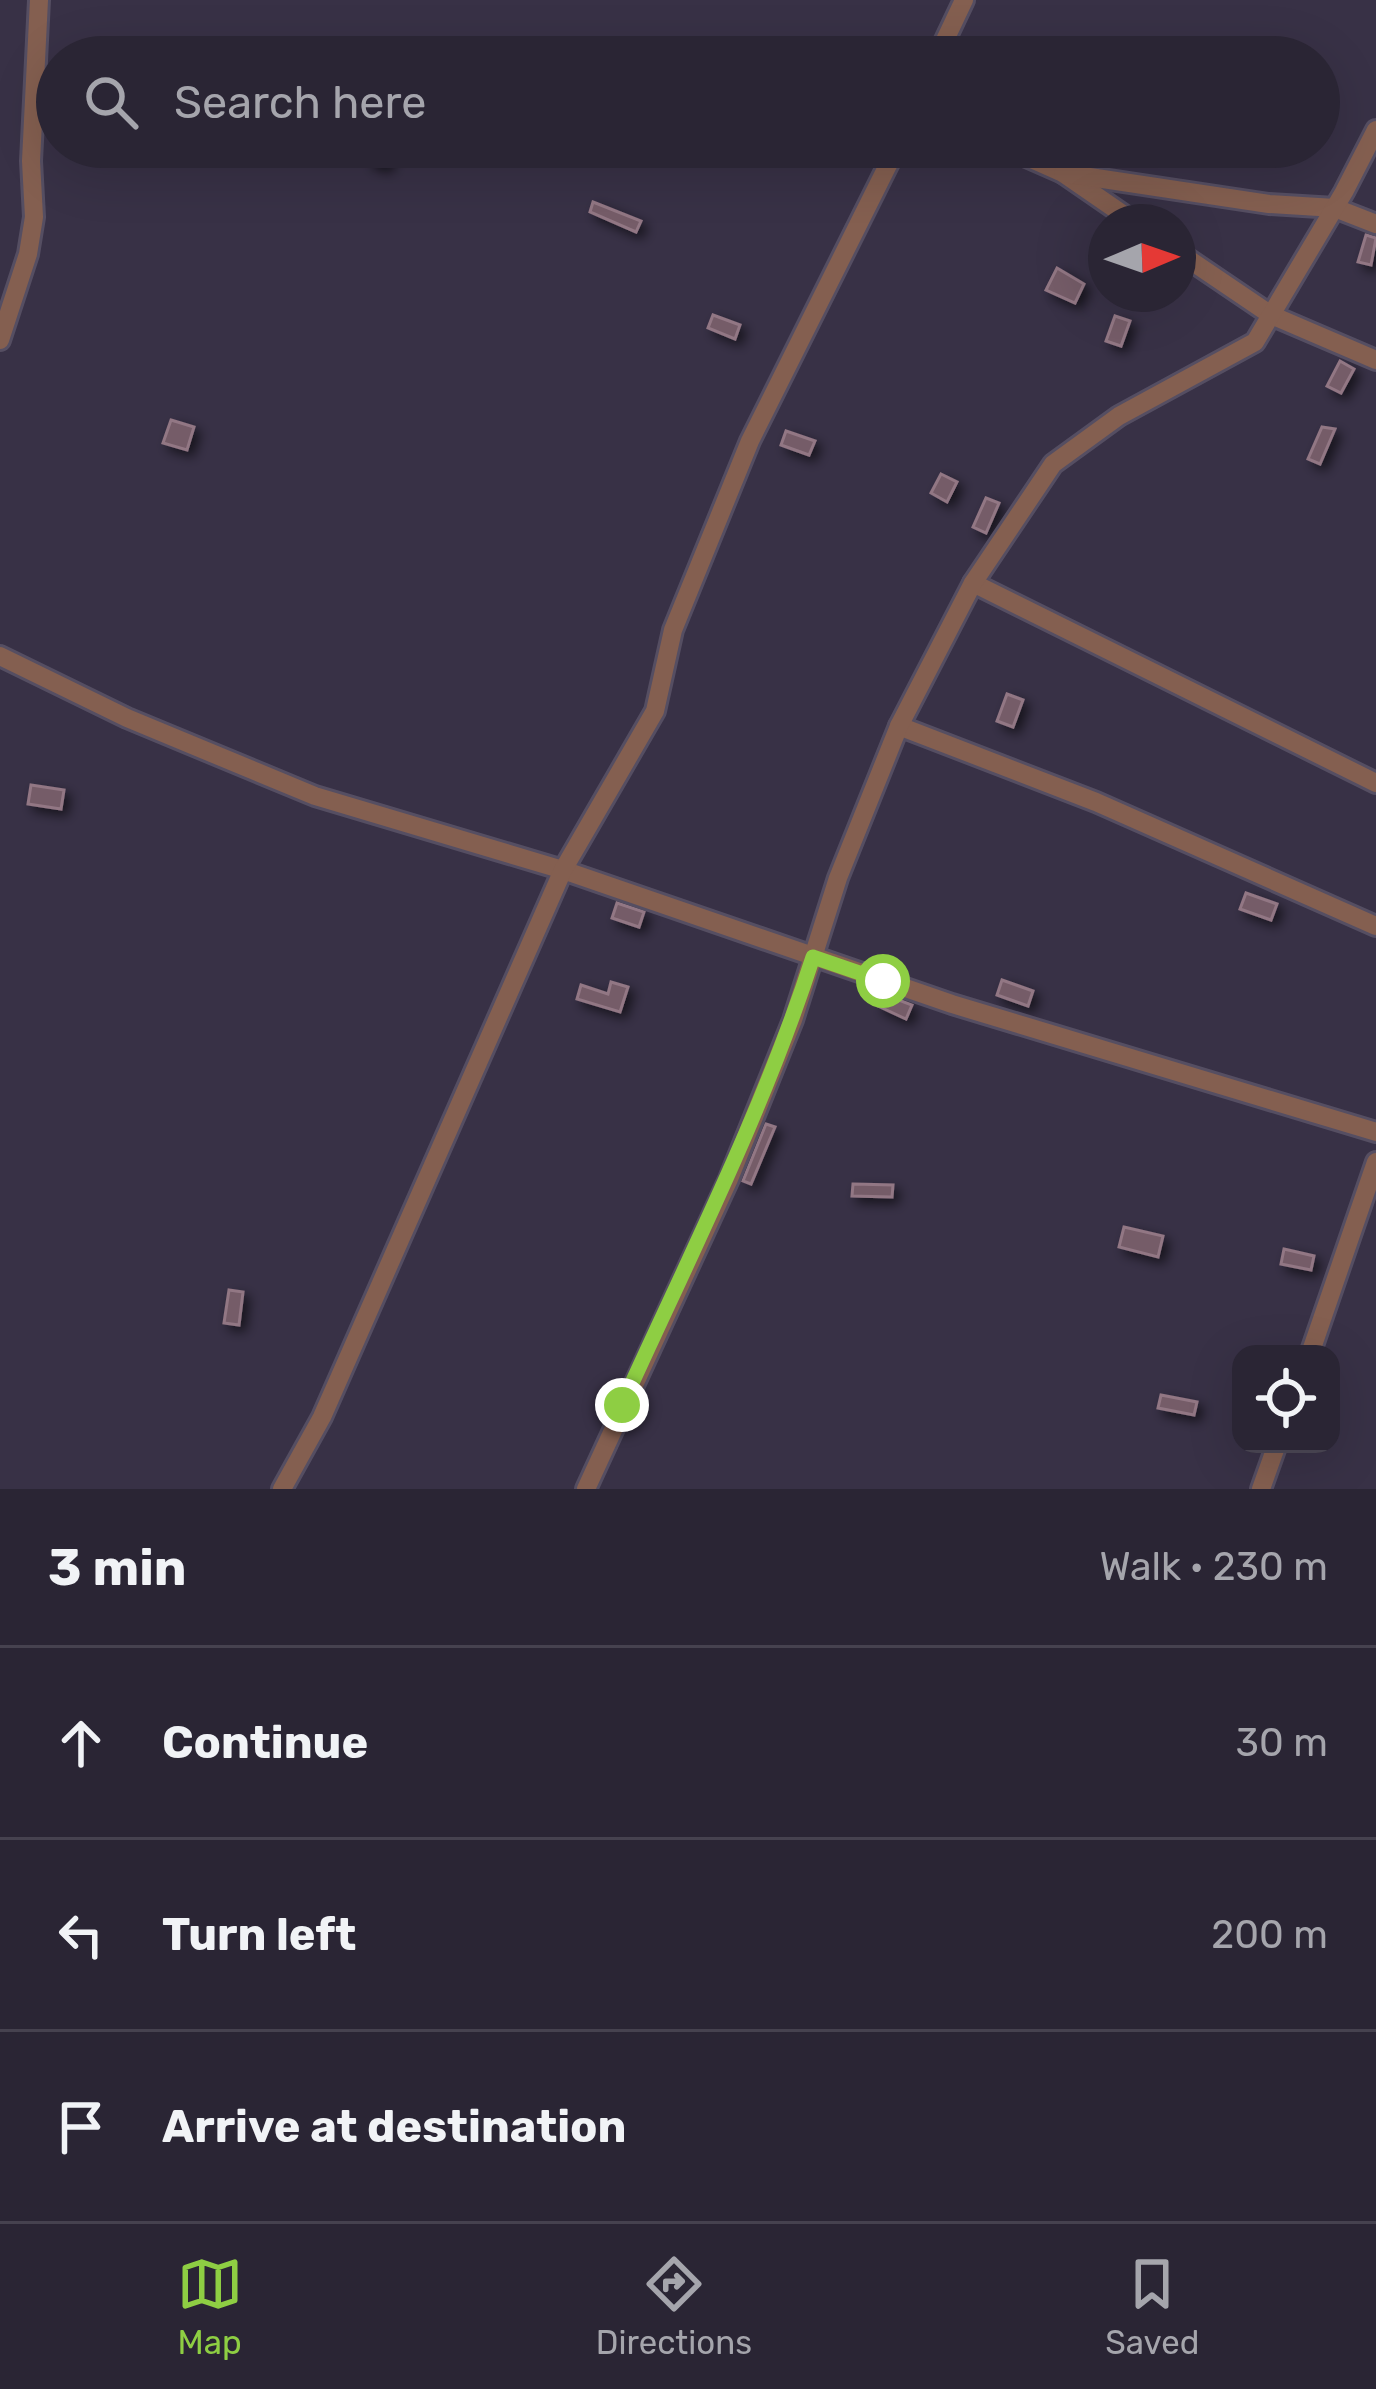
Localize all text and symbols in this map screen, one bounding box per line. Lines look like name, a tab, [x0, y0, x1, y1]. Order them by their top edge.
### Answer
search box	[36, 36, 1340, 168]
icon: search	[78, 69, 144, 135]
text: Search here	[174, 76, 426, 129]
north arrow	[1088, 204, 1196, 312]
route start	[856, 954, 910, 1008]
map controls	[1232, 1345, 1340, 1453]
button: locate	[1232, 1345, 1340, 1453]
route end	[595, 1378, 649, 1432]
text: 3 min	[48, 1537, 187, 1598]
text: Walk · 230 m	[1100, 1544, 1328, 1590]
icon: ahead	[48, 1710, 114, 1776]
text: Continue	[162, 1716, 368, 1769]
text: 30 m	[1236, 1720, 1328, 1766]
icon: left	[48, 1902, 114, 1968]
text: Turn left	[162, 1908, 356, 1961]
text: 200 m	[1211, 1912, 1328, 1958]
icon: arrive	[48, 2094, 114, 2160]
text: Arrive at destination	[162, 2100, 627, 2153]
tab: Map	[177, 2251, 243, 2362]
tab: Directions	[596, 2251, 752, 2362]
tab: Saved	[1105, 2251, 1199, 2362]

